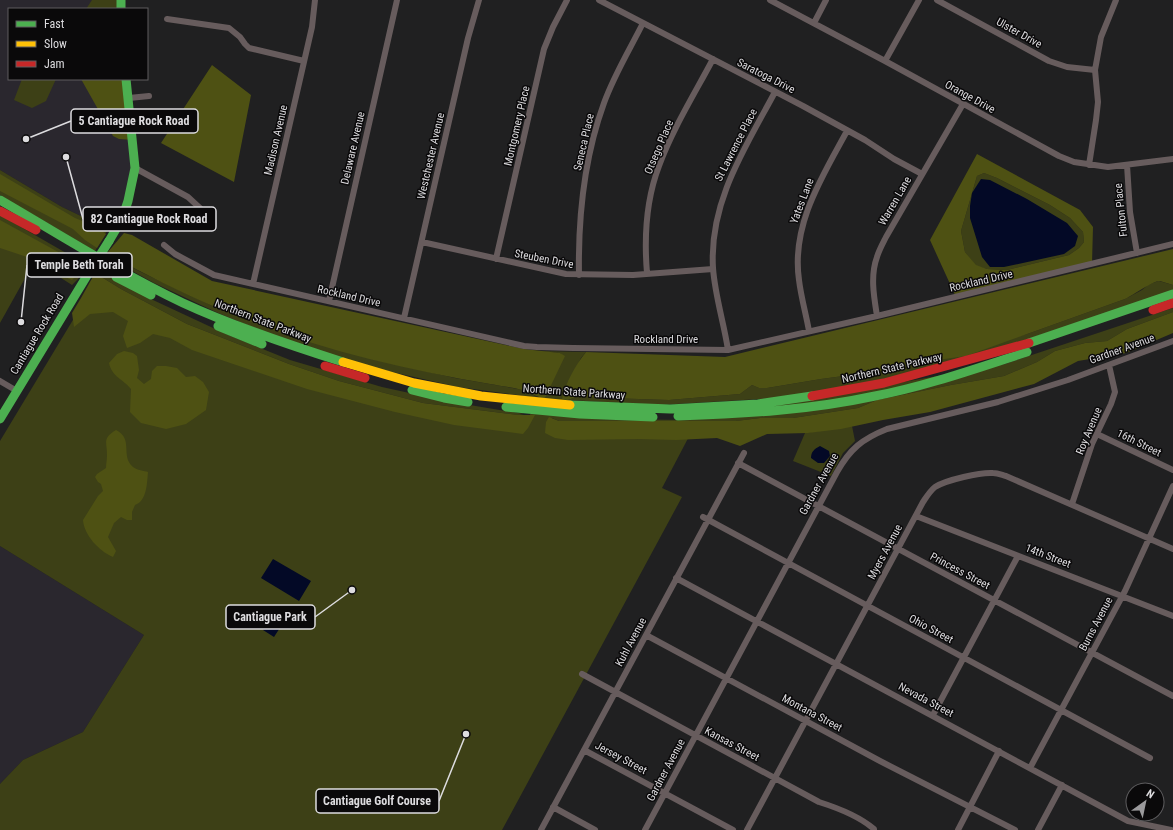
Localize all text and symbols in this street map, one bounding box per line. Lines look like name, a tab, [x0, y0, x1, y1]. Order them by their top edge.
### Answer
legend	[8, 8, 148, 80]
street label: Ulster Drive	[994, 15, 1044, 51]
text: Fast	[44, 17, 65, 31]
text: Slow	[44, 37, 67, 51]
street label: Saratoga Drive	[735, 56, 797, 96]
text: Jam	[44, 57, 65, 71]
street label: Orange Drive	[943, 78, 997, 116]
street label: Montgomery Place	[502, 85, 532, 167]
street label: Madison Avenue	[262, 104, 290, 176]
street label: St Lawrence Place	[712, 107, 760, 183]
callout: 5 Cantiague Rock Road	[71, 109, 198, 133]
street label: Delaware Avenue	[338, 110, 368, 186]
street label: Westchester Avenue	[415, 112, 447, 200]
street label: Seneca Place	[571, 112, 597, 172]
text: 5 Cantiague Rock Road	[79, 114, 189, 128]
street label: Otsego Place	[642, 118, 676, 176]
street label: Warren Lane	[876, 174, 914, 228]
street label: Yates Lane	[787, 176, 817, 226]
street label: Fulton Place	[1112, 183, 1130, 237]
callout: 82 Cantiague Rock Road	[83, 207, 216, 231]
text: 82 Cantiague Rock Road	[91, 212, 208, 226]
street label: Steuben Drive	[513, 247, 575, 271]
callout: Temple Beth Torah	[27, 253, 132, 277]
text: Temple Beth Torah	[34, 258, 124, 272]
street label: Rockland Drive	[948, 267, 1014, 295]
street label: Rockland Drive	[316, 282, 382, 310]
street label: Cantiague Rock Road	[8, 291, 66, 377]
street label: Northern State Parkway	[213, 297, 314, 346]
street label: Gardner Avenue	[1088, 331, 1156, 367]
street label: Rockland Drive	[634, 333, 698, 346]
street label: Northern State Parkway	[841, 350, 944, 386]
street label: Northern State Parkway	[522, 382, 626, 402]
street label: Roy Avenue	[1073, 405, 1105, 457]
street label: 16th Street	[1115, 427, 1163, 459]
street label: Gardner Avenue	[797, 451, 841, 517]
street label: Myers Avenue	[865, 522, 905, 582]
street label: 14th Street	[1023, 541, 1073, 571]
street label: Princess Street	[928, 550, 992, 592]
street label: Burns Avenue	[1076, 595, 1116, 653]
callout: Cantiague Park	[226, 605, 315, 629]
text: Cantiague Park	[233, 610, 307, 624]
street label: Ohio Street	[907, 612, 955, 646]
street label: Kuhl Avenue	[613, 615, 649, 669]
street label: Nevada Street	[896, 680, 956, 720]
street label: Montana Street	[780, 692, 844, 734]
street label: Kansas Street	[702, 724, 762, 764]
street label: Gardner Avenue	[644, 737, 688, 803]
street label: Jersey Street	[593, 739, 649, 777]
north arrow	[1125, 782, 1165, 822]
text: N	[1144, 787, 1157, 801]
callout: Cantiague Golf Course	[316, 789, 439, 813]
text: Cantiague Golf Course	[323, 794, 431, 808]

